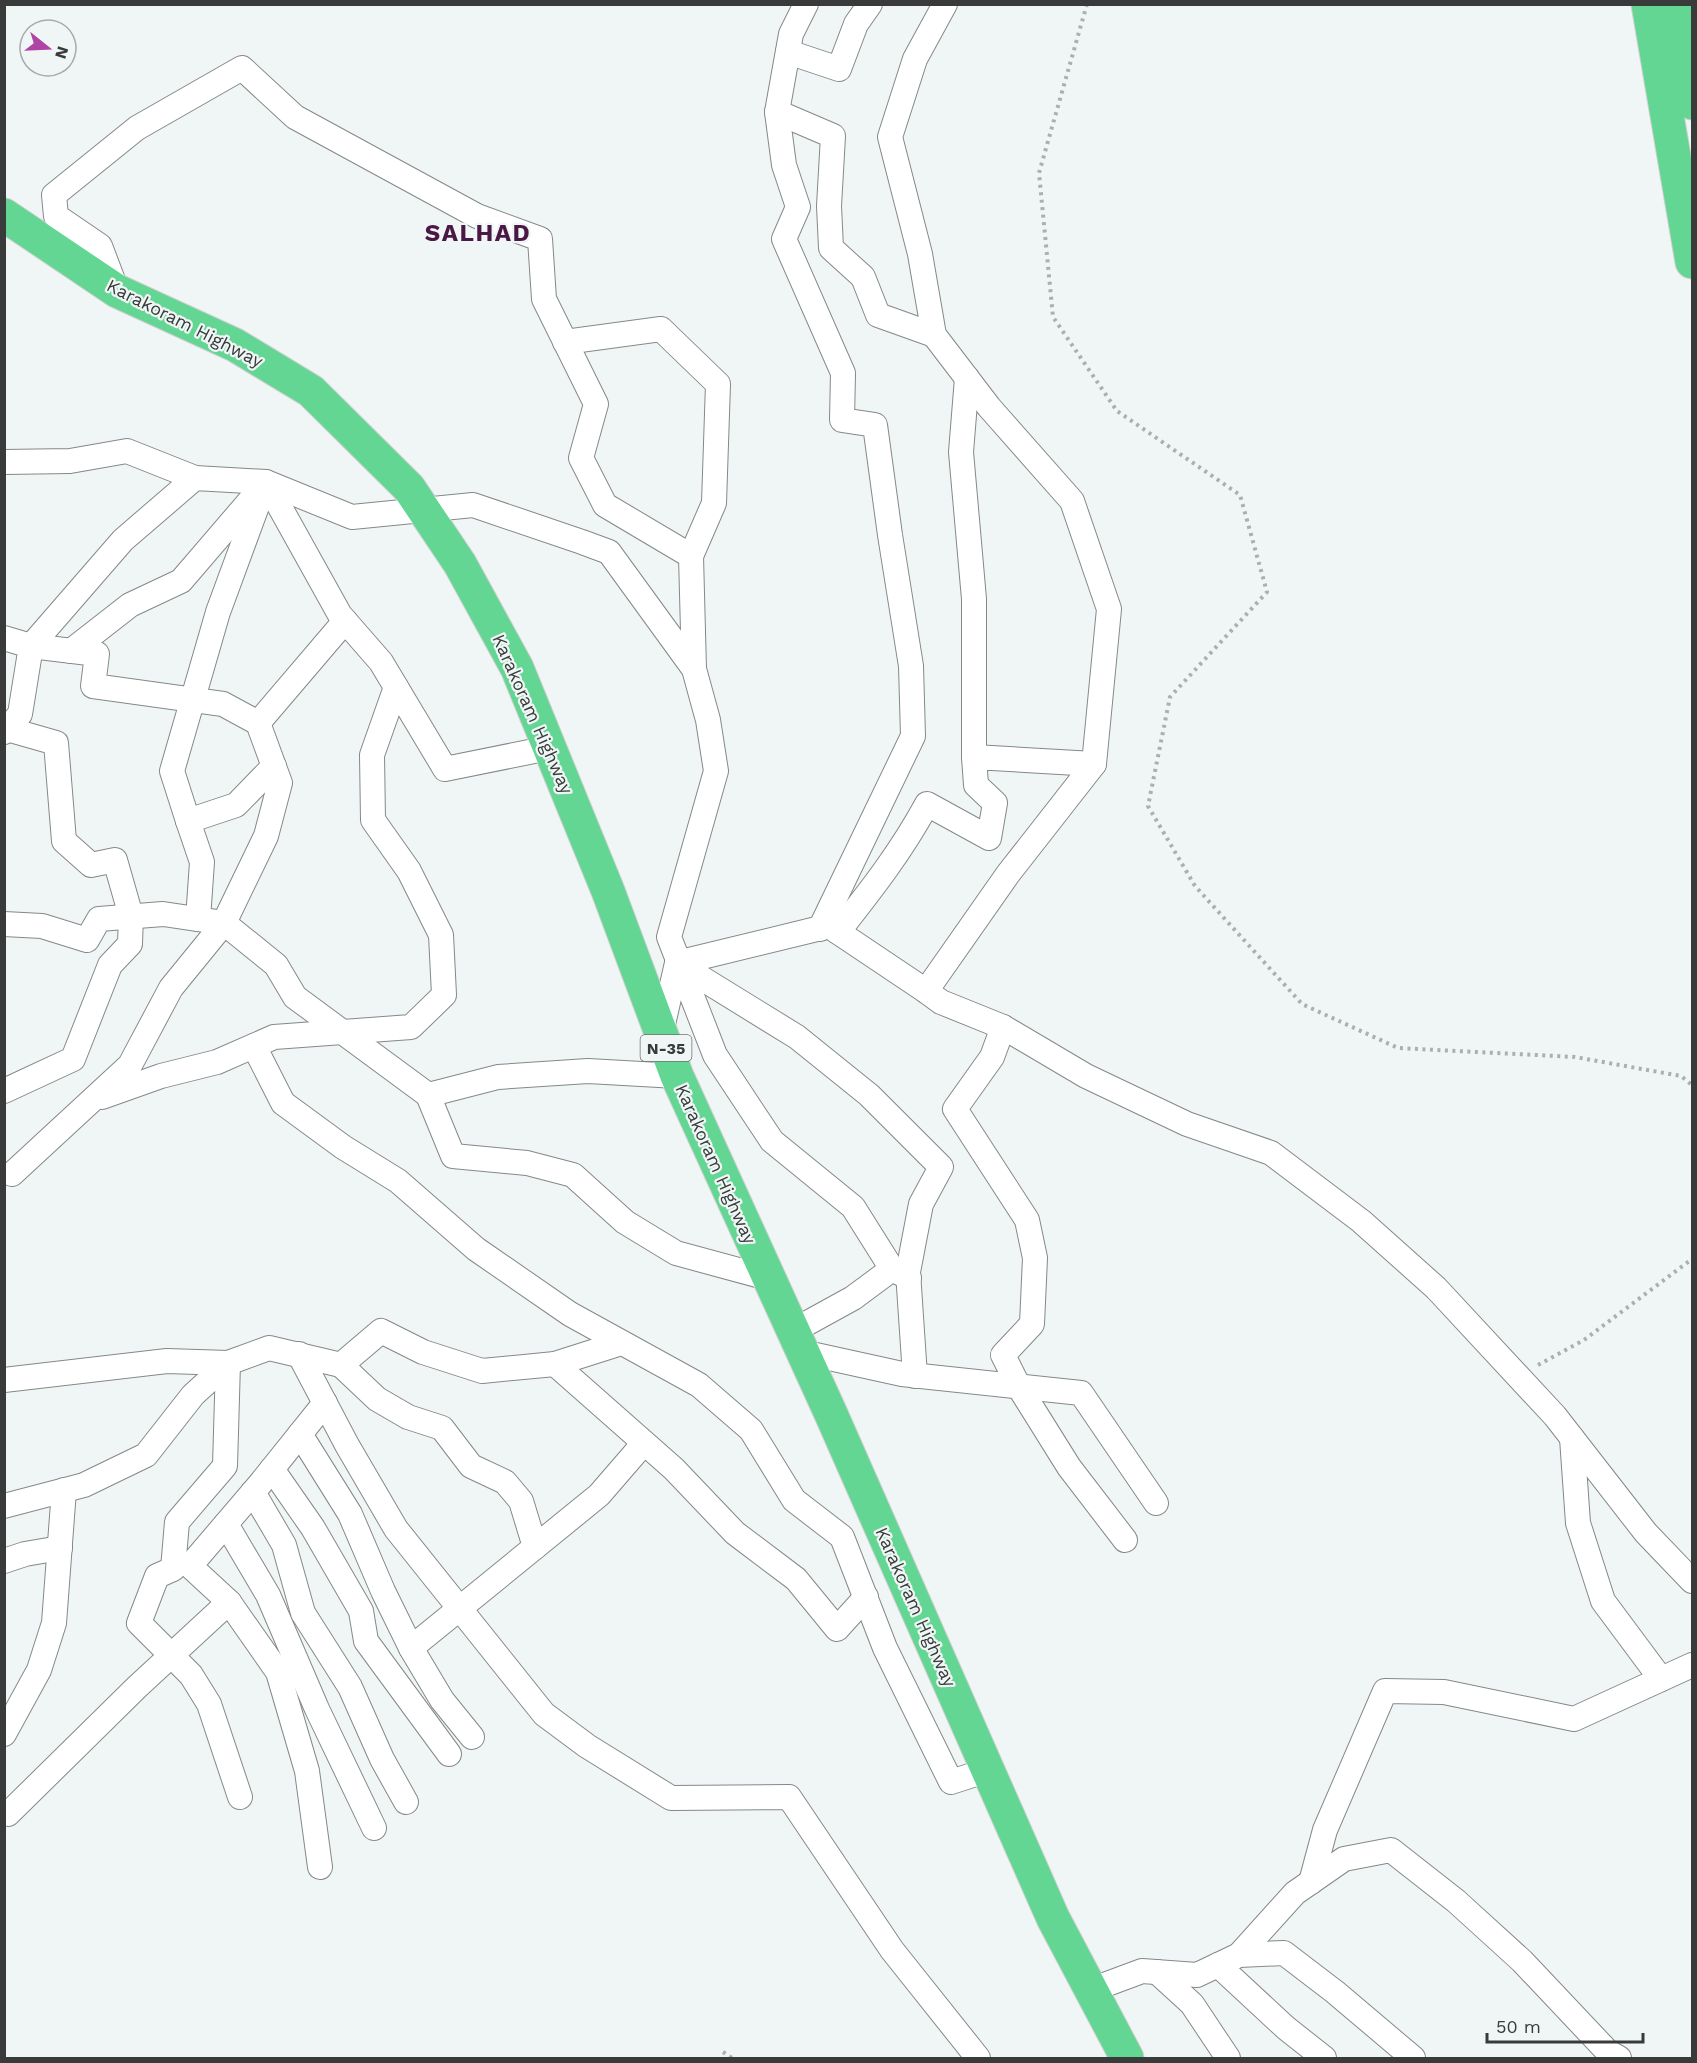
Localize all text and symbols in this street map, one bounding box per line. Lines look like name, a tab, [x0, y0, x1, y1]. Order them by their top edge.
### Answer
north arrow	[18, 18, 78, 78]
text: N	[51, 44, 73, 61]
district label: SALHAD	[425, 219, 531, 247]
street label: Karakoram Highway	[103, 274, 267, 372]
street label: Karakoram Highway	[488, 631, 578, 798]
road number: N-35	[640, 1035, 692, 1061]
street label: Karakoram Highway	[671, 1081, 761, 1248]
street label: Karakoram Highway	[871, 1524, 961, 1691]
scale bar	[1487, 2006, 1643, 2044]
text: 50 m	[1496, 2016, 1541, 2037]

